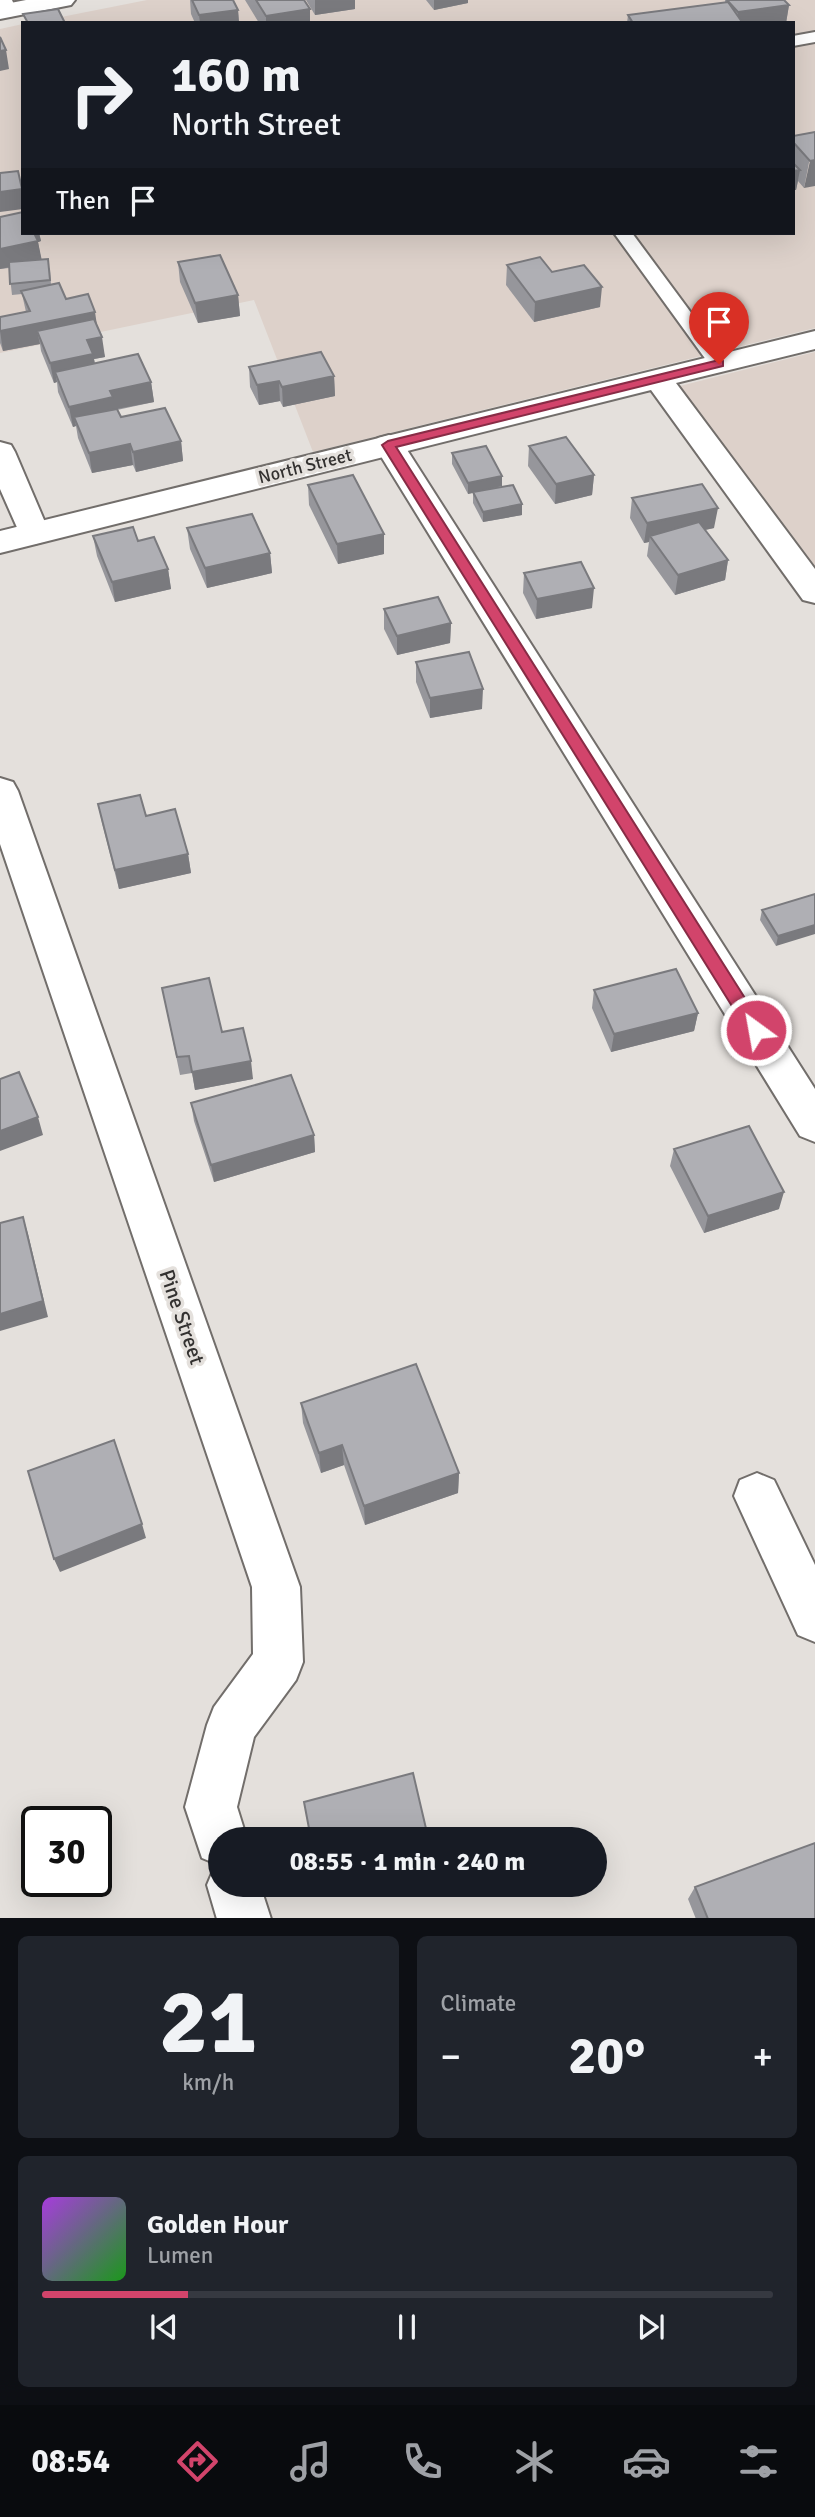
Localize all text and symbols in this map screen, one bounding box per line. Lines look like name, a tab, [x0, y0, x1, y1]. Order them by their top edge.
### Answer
text: 160 m	[171, 45, 301, 105]
icon: right	[56, 49, 147, 140]
text: North Street	[171, 105, 341, 144]
icon: arrive	[124, 182, 162, 220]
text: Then	[56, 185, 110, 217]
pin	[689, 292, 749, 364]
icon: arrive	[700, 303, 738, 341]
street label: North Street	[256, 444, 354, 488]
position arrow	[719, 993, 793, 1067]
street label: Pine Street	[154, 1266, 210, 1368]
speed limit sign: 30	[21, 1806, 112, 1897]
text: 08:55 · 1 min · 240 m	[290, 1846, 525, 1878]
text: 21	[159, 1966, 257, 2079]
text: Climate	[441, 1989, 516, 2018]
text: 20°	[568, 2024, 645, 2088]
text: −	[441, 2033, 461, 2080]
text: +	[752, 2033, 773, 2080]
text: km/h	[182, 2068, 234, 2097]
text: Golden Hour	[147, 2209, 288, 2241]
text: Lumen	[147, 2241, 213, 2270]
icon: previous	[145, 2308, 183, 2346]
icon: pause	[388, 2308, 426, 2346]
icon: next	[632, 2308, 670, 2346]
icon: directions	[173, 2437, 222, 2486]
icon: music	[286, 2437, 335, 2486]
icon: phone	[398, 2437, 447, 2486]
icon: climate	[510, 2437, 559, 2486]
icon: car	[622, 2437, 671, 2486]
icon: filters	[734, 2437, 783, 2486]
text: 08:54	[32, 2442, 110, 2481]

